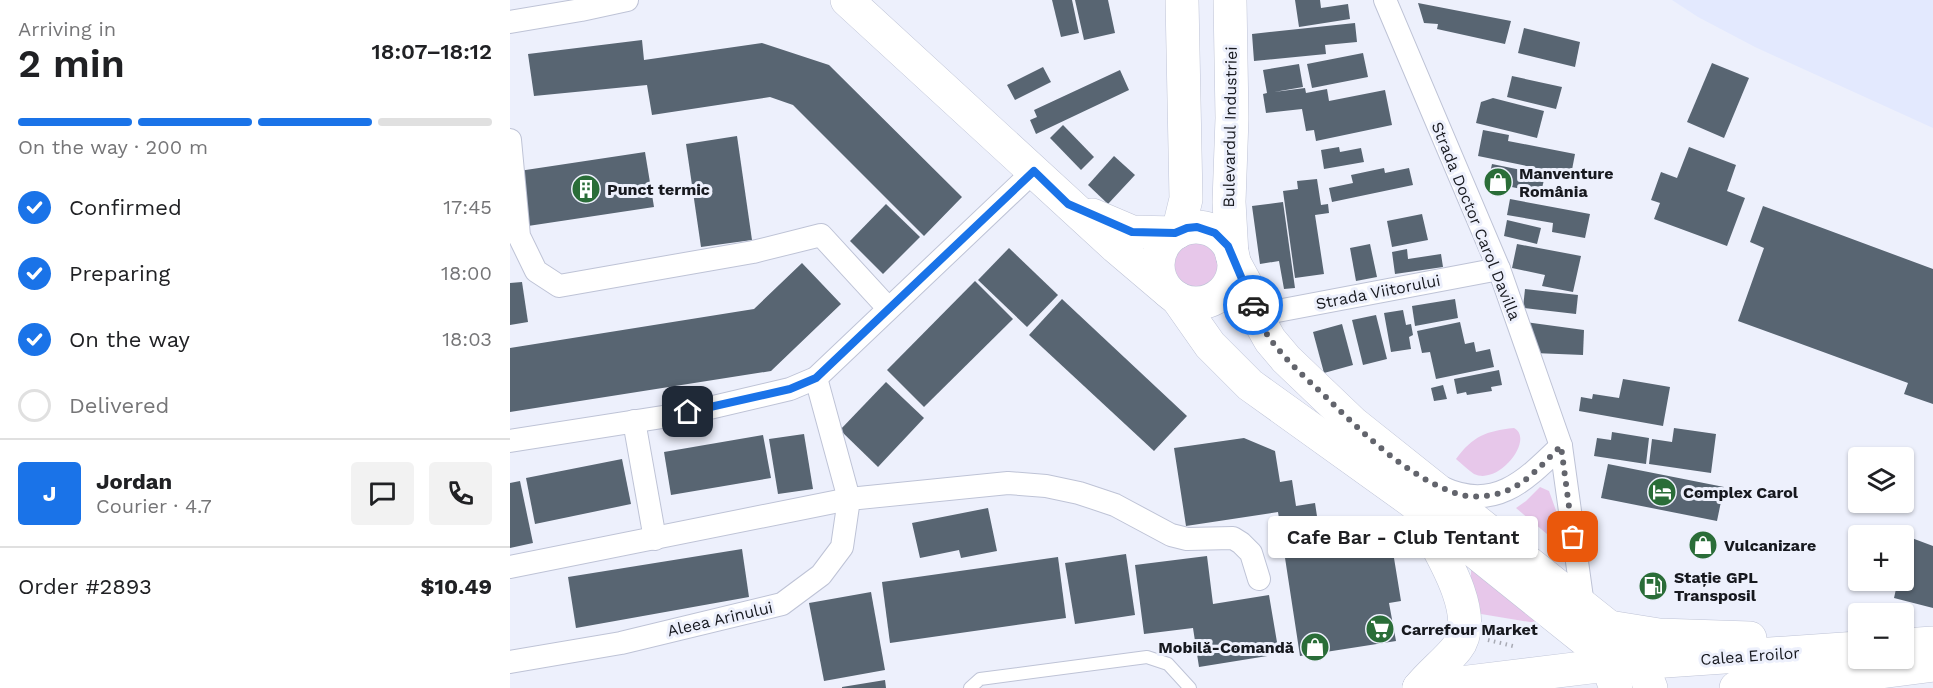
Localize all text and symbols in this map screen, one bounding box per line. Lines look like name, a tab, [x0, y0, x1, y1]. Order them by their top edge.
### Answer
text: Arriving in	[18, 17, 116, 41]
text: 18:07–18:12	[372, 39, 492, 64]
text: 2 min	[18, 41, 125, 86]
street label: Bulevardul Industriei	[1219, 46, 1241, 208]
street label: Strada Doctor Carol Davilla	[1427, 119, 1525, 323]
text: On the way · 200 m	[18, 135, 208, 159]
place label: Manventure România	[1519, 164, 1613, 201]
shop icon: Manventure România	[1482, 166, 1514, 198]
building icon: Punct termic	[570, 173, 602, 205]
place label: Punct termic	[607, 180, 710, 199]
icon: check	[18, 191, 51, 224]
text: Confirmed	[69, 195, 182, 220]
text: 17:45	[443, 195, 492, 219]
icon: check	[18, 257, 51, 290]
text: Preparing	[69, 261, 170, 286]
text: 18:00	[441, 261, 492, 285]
street label: Strada Viitorului	[1314, 271, 1442, 313]
courier	[1223, 275, 1283, 335]
icon: car	[1237, 289, 1270, 322]
icon: check	[18, 323, 51, 356]
text: On the way	[69, 327, 190, 352]
text: 18:03	[442, 327, 492, 351]
pin	[662, 386, 713, 437]
text: Delivered	[69, 393, 169, 418]
icon: home	[671, 395, 704, 428]
map controls	[1848, 447, 1914, 669]
button: layers	[1848, 447, 1914, 513]
button: chat	[351, 462, 414, 525]
button: phone	[429, 462, 492, 525]
text: Jordan	[96, 469, 172, 494]
hotel icon: Complex Carol	[1646, 476, 1678, 508]
text: J	[43, 481, 56, 506]
place label: Complex Carol	[1683, 483, 1799, 502]
text: Courier · 4.7	[96, 494, 212, 518]
pin	[1547, 511, 1598, 562]
callout: Cafe Bar - Club Tentant	[1267, 516, 1537, 558]
icon: bag	[1556, 520, 1589, 553]
text: Cafe Bar - Club Tentant	[1287, 525, 1519, 549]
button: +	[1848, 525, 1914, 591]
shop icon: Vulcanizare	[1687, 529, 1719, 561]
place label: Vulcanizare	[1724, 536, 1816, 555]
place label: Stație GPL Transposil	[1674, 568, 1758, 605]
fuel station icon: Stație GPL Transposil	[1637, 570, 1669, 602]
text: Order #2893	[18, 574, 152, 599]
text: $10.49	[420, 574, 492, 599]
street label: Aleea Arinului	[665, 598, 775, 640]
button: −	[1848, 603, 1914, 669]
supermarket icon: Carrefour Market	[1364, 613, 1396, 645]
place label: Carrefour Market	[1401, 620, 1538, 639]
shop icon: Mobilă-Comandă	[1299, 631, 1331, 663]
place label: Mobilă-Comandă	[1158, 638, 1295, 657]
street label: Calea Eroilor	[1700, 643, 1801, 669]

